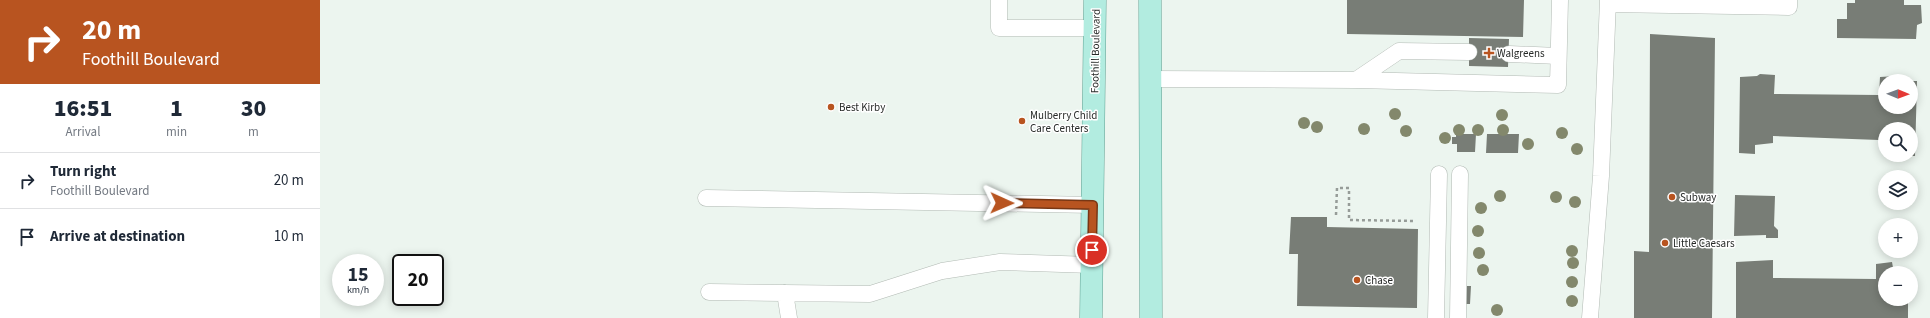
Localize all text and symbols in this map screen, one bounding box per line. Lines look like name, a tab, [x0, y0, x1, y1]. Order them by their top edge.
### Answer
street label: Foothill Boulevard	[1087, 9, 1104, 93]
text: 20 m	[82, 10, 141, 50]
icon: right	[16, 16, 68, 68]
place label: Walgreens	[1497, 46, 1545, 61]
text: Foothill Boulevard	[82, 47, 220, 72]
marker: Walgreens	[1484, 48, 1494, 58]
north arrow	[1878, 74, 1918, 114]
map controls	[1878, 74, 1918, 306]
text: 16:51	[54, 91, 112, 126]
text: 1	[170, 91, 183, 126]
text: 30	[241, 91, 266, 126]
place label: Best Kirby	[839, 100, 885, 115]
marker: Best Kirby	[826, 102, 836, 112]
place label: Mulberry Child Care Centers	[1030, 108, 1097, 136]
marker: Mulberry Child Care Centers	[1017, 116, 1027, 126]
button: search	[1878, 122, 1918, 162]
text: Arrival	[66, 123, 100, 141]
text: min	[166, 123, 187, 141]
text: m	[248, 123, 259, 141]
text: Turn right	[50, 161, 116, 182]
icon: right	[16, 170, 38, 192]
text: 20 m	[274, 170, 304, 191]
button: layers	[1878, 170, 1918, 210]
text: Foothill Boulevard	[50, 182, 150, 200]
position arrow	[981, 182, 1023, 224]
place label: Subway	[1680, 190, 1716, 205]
marker: Subway	[1667, 192, 1677, 202]
button: +	[1878, 218, 1918, 258]
icon: arrive	[16, 226, 38, 248]
text: Arrive at destination	[50, 226, 185, 247]
text: 10 m	[274, 226, 304, 247]
pin	[1075, 233, 1109, 267]
place label: Little Caesars	[1673, 236, 1735, 251]
marker: Little Caesars	[1660, 238, 1670, 248]
icon: arrive	[1081, 239, 1103, 261]
speed limit sign: 20	[392, 254, 444, 306]
text: 15	[347, 261, 369, 289]
button: −	[1878, 266, 1918, 306]
place label: Chase	[1365, 273, 1393, 288]
marker: Chase	[1352, 275, 1362, 285]
text: km/h	[347, 283, 369, 297]

